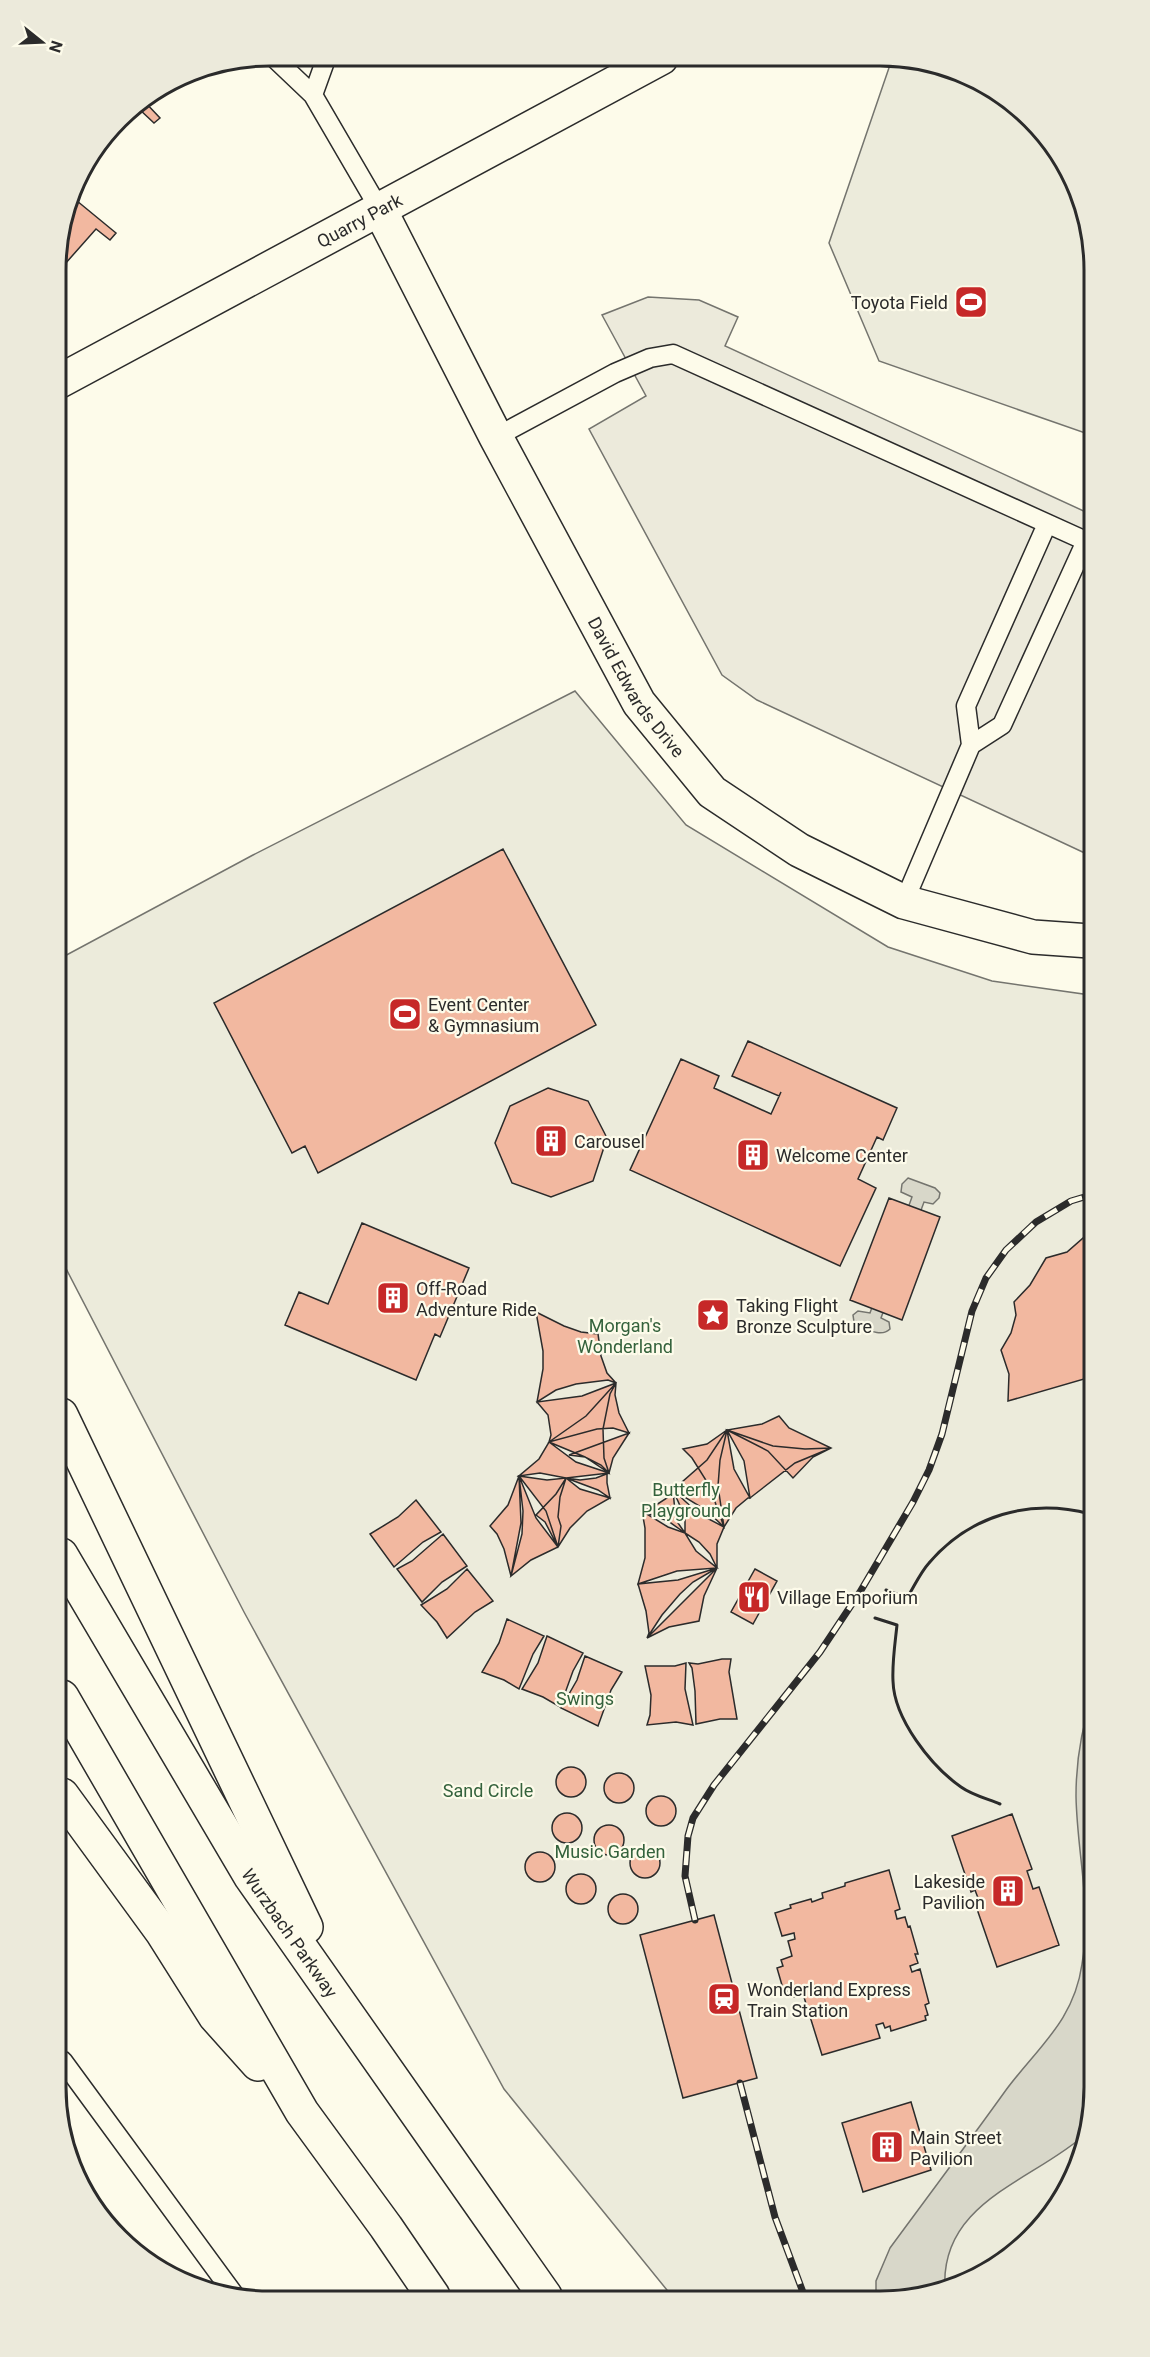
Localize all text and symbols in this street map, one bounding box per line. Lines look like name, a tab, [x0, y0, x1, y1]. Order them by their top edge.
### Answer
north arrow	[12, 12, 72, 72]
text: N	[45, 38, 67, 55]
street label: Quarry Park	[313, 188, 406, 252]
sports icon: Toyota Field	[953, 284, 989, 320]
place label: Toyota Field	[851, 292, 948, 313]
street label: David Edwards Drive	[584, 613, 689, 761]
place label: Event Center & Gymnasium	[428, 994, 539, 1036]
sports icon: Event Center & Gymnasium	[387, 996, 423, 1032]
building icon: Carousel	[533, 1123, 569, 1159]
place label: Carousel	[574, 1131, 645, 1152]
building icon: Welcome Center	[735, 1137, 771, 1173]
place label: Welcome Center	[776, 1145, 908, 1166]
place label: Off-Road Adventure Ride	[416, 1278, 537, 1320]
building icon: Off-Road Adventure Ride	[375, 1280, 411, 1316]
place label: Taking Flight Bronze Sculpture	[736, 1295, 872, 1337]
place icon: Taking Flight Bronze Sculpture	[695, 1297, 731, 1333]
park label: Morgan's Wonderland	[577, 1315, 673, 1357]
park label: Butterfly Playground	[641, 1479, 731, 1521]
restaurant icon: Village Emporium	[736, 1579, 772, 1615]
place label: Village Emporium	[777, 1587, 918, 1608]
park label: Swings	[556, 1688, 614, 1709]
park label: Sand Circle	[443, 1780, 533, 1801]
park label: Music Garden	[555, 1841, 665, 1862]
street label: Wurzbach Parkway	[238, 1865, 343, 2002]
place label: Lakeside Pavilion	[914, 1871, 985, 1913]
building icon: Lakeside Pavilion	[990, 1873, 1026, 1909]
place label: Wonderland Express Train Station	[747, 1979, 911, 2021]
station icon: Wonderland Express Train Station	[706, 1981, 742, 2017]
place label: Main Street Pavilion	[910, 2127, 1002, 2169]
building icon: Main Street Pavilion	[869, 2129, 905, 2165]

